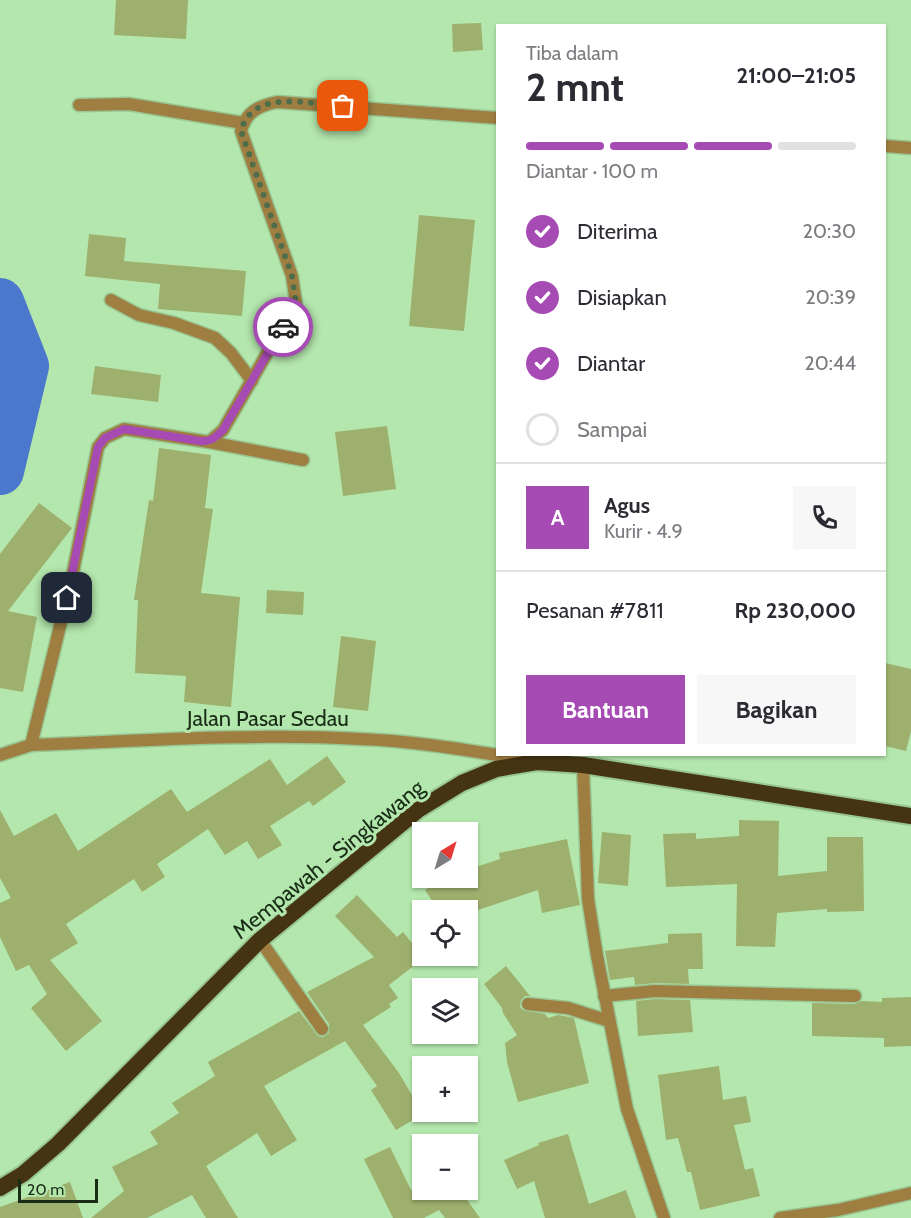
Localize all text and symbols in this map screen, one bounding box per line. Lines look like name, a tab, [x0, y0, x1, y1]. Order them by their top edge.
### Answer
text: Tiba dalam	[526, 41, 618, 65]
text: 21:00–21:05	[736, 62, 856, 89]
text: 2 mnt	[526, 63, 624, 111]
pin	[317, 80, 368, 131]
icon: bag	[326, 89, 359, 122]
text: Diantar · 100 m	[526, 159, 658, 183]
icon: check	[526, 215, 559, 248]
text: Diterima	[577, 218, 658, 245]
text: 20:30	[803, 219, 856, 243]
icon: check	[526, 281, 559, 314]
text: Disiapkan	[577, 284, 667, 311]
text: 20:39	[805, 285, 856, 309]
courier	[253, 297, 313, 357]
icon: car	[267, 311, 300, 344]
icon: check	[526, 347, 559, 380]
text: Diantar	[577, 350, 645, 377]
text: 20:44	[804, 351, 856, 375]
text: Sampai	[577, 416, 647, 443]
button: phone	[793, 486, 856, 549]
text: Agus	[604, 492, 650, 519]
text: A	[551, 504, 564, 531]
text: Kurir · 4.9	[604, 519, 683, 543]
pin	[41, 572, 92, 623]
icon: home	[50, 581, 83, 614]
text: Pesanan #7811	[526, 597, 664, 624]
text: Rp 230,000	[735, 597, 856, 624]
button: Bantuan	[526, 675, 685, 744]
button: Bagikan	[697, 675, 856, 744]
street label: Jalan Pasar Sedau	[186, 705, 349, 732]
street label: Mempawah - Singkawang	[227, 773, 430, 945]
north arrow	[412, 822, 478, 888]
map controls	[412, 822, 478, 1200]
button: locate	[412, 900, 478, 966]
button: layers	[412, 978, 478, 1044]
button: +	[412, 1056, 478, 1122]
button: −	[412, 1134, 478, 1200]
scale bar	[18, 1176, 98, 1204]
text: 20 m	[27, 1180, 64, 1199]

